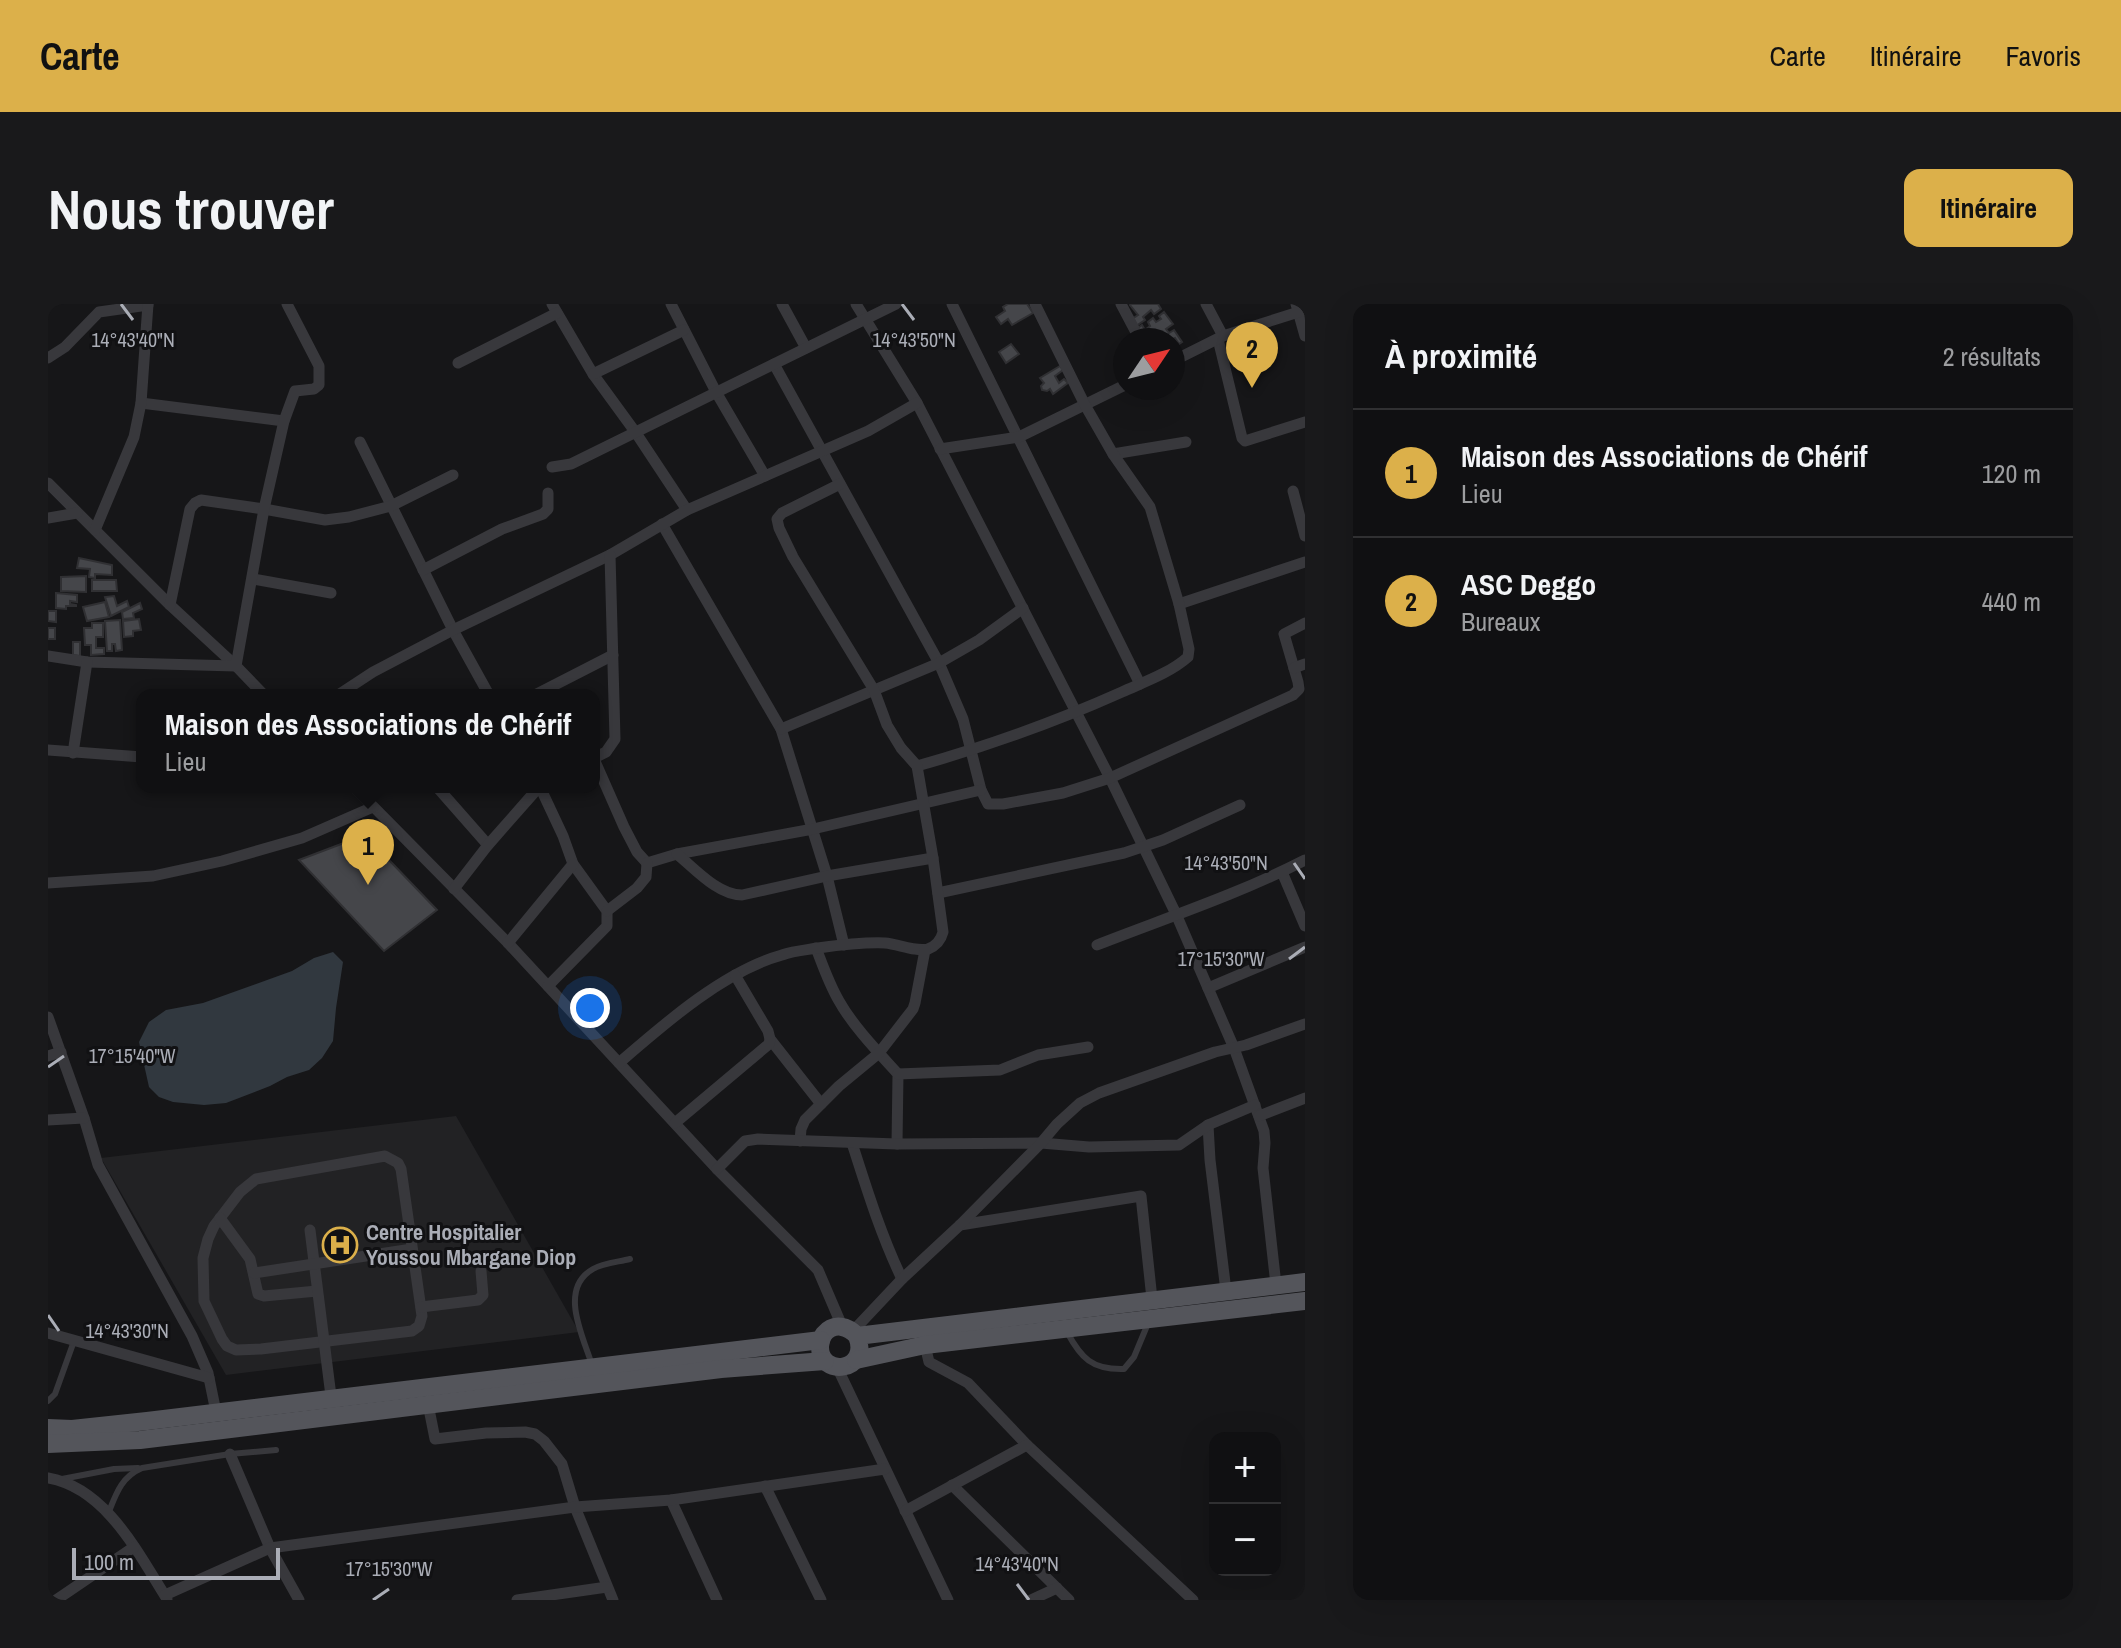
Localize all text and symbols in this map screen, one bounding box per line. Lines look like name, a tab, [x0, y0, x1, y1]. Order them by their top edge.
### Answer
text: Carte	[40, 31, 120, 82]
text: Carte	[1770, 37, 1826, 75]
text: Itinéraire	[1870, 37, 1962, 75]
text: Favoris	[2006, 37, 2081, 75]
button: Itinéraire	[1904, 169, 2073, 247]
text: Nous trouver	[48, 171, 334, 246]
pin: 2	[1226, 322, 1278, 388]
text: 14°43'40"N	[91, 326, 175, 353]
text: 14°43'50"N	[872, 326, 956, 353]
north arrow	[1113, 328, 1185, 400]
text: À proximité	[1385, 333, 1537, 379]
text: 2 résultats	[1943, 339, 2041, 374]
text: Maison des Associations de Chérif	[1461, 436, 1868, 476]
text: 1	[1405, 456, 1417, 491]
text: 120 m	[1982, 456, 2041, 491]
text: Lieu	[1461, 476, 1503, 511]
text: ASC Deggo	[1461, 564, 1596, 604]
text: 2	[1405, 584, 1417, 619]
text: 440 m	[1982, 584, 2041, 619]
text: Bureaux	[1461, 604, 1540, 639]
popup	[136, 689, 600, 793]
text: Maison des Associations de Chérif	[165, 704, 571, 744]
text: Lieu	[165, 744, 206, 779]
pin: 1	[342, 819, 394, 885]
text: 14°43'50"N	[1184, 849, 1268, 876]
text: 17°15'30"W	[1177, 945, 1265, 972]
your location	[570, 988, 610, 1028]
text: 17°15'40"W	[88, 1042, 176, 1069]
place label: Centre Hospitalier Youssou Mbargane Diop	[366, 1217, 576, 1272]
hospital icon: Centre Hospitalier Youssou Mbargane Diop	[321, 1226, 359, 1264]
text: 14°43'30"N	[85, 1317, 169, 1344]
map controls	[1209, 1432, 1281, 1576]
button: +	[1209, 1432, 1281, 1504]
button: −	[1209, 1504, 1281, 1576]
scale bar	[72, 1544, 280, 1580]
text: 100 m	[84, 1547, 134, 1577]
text: 14°43'40"N	[975, 1550, 1059, 1577]
text: 17°15'30"W	[345, 1555, 433, 1582]

